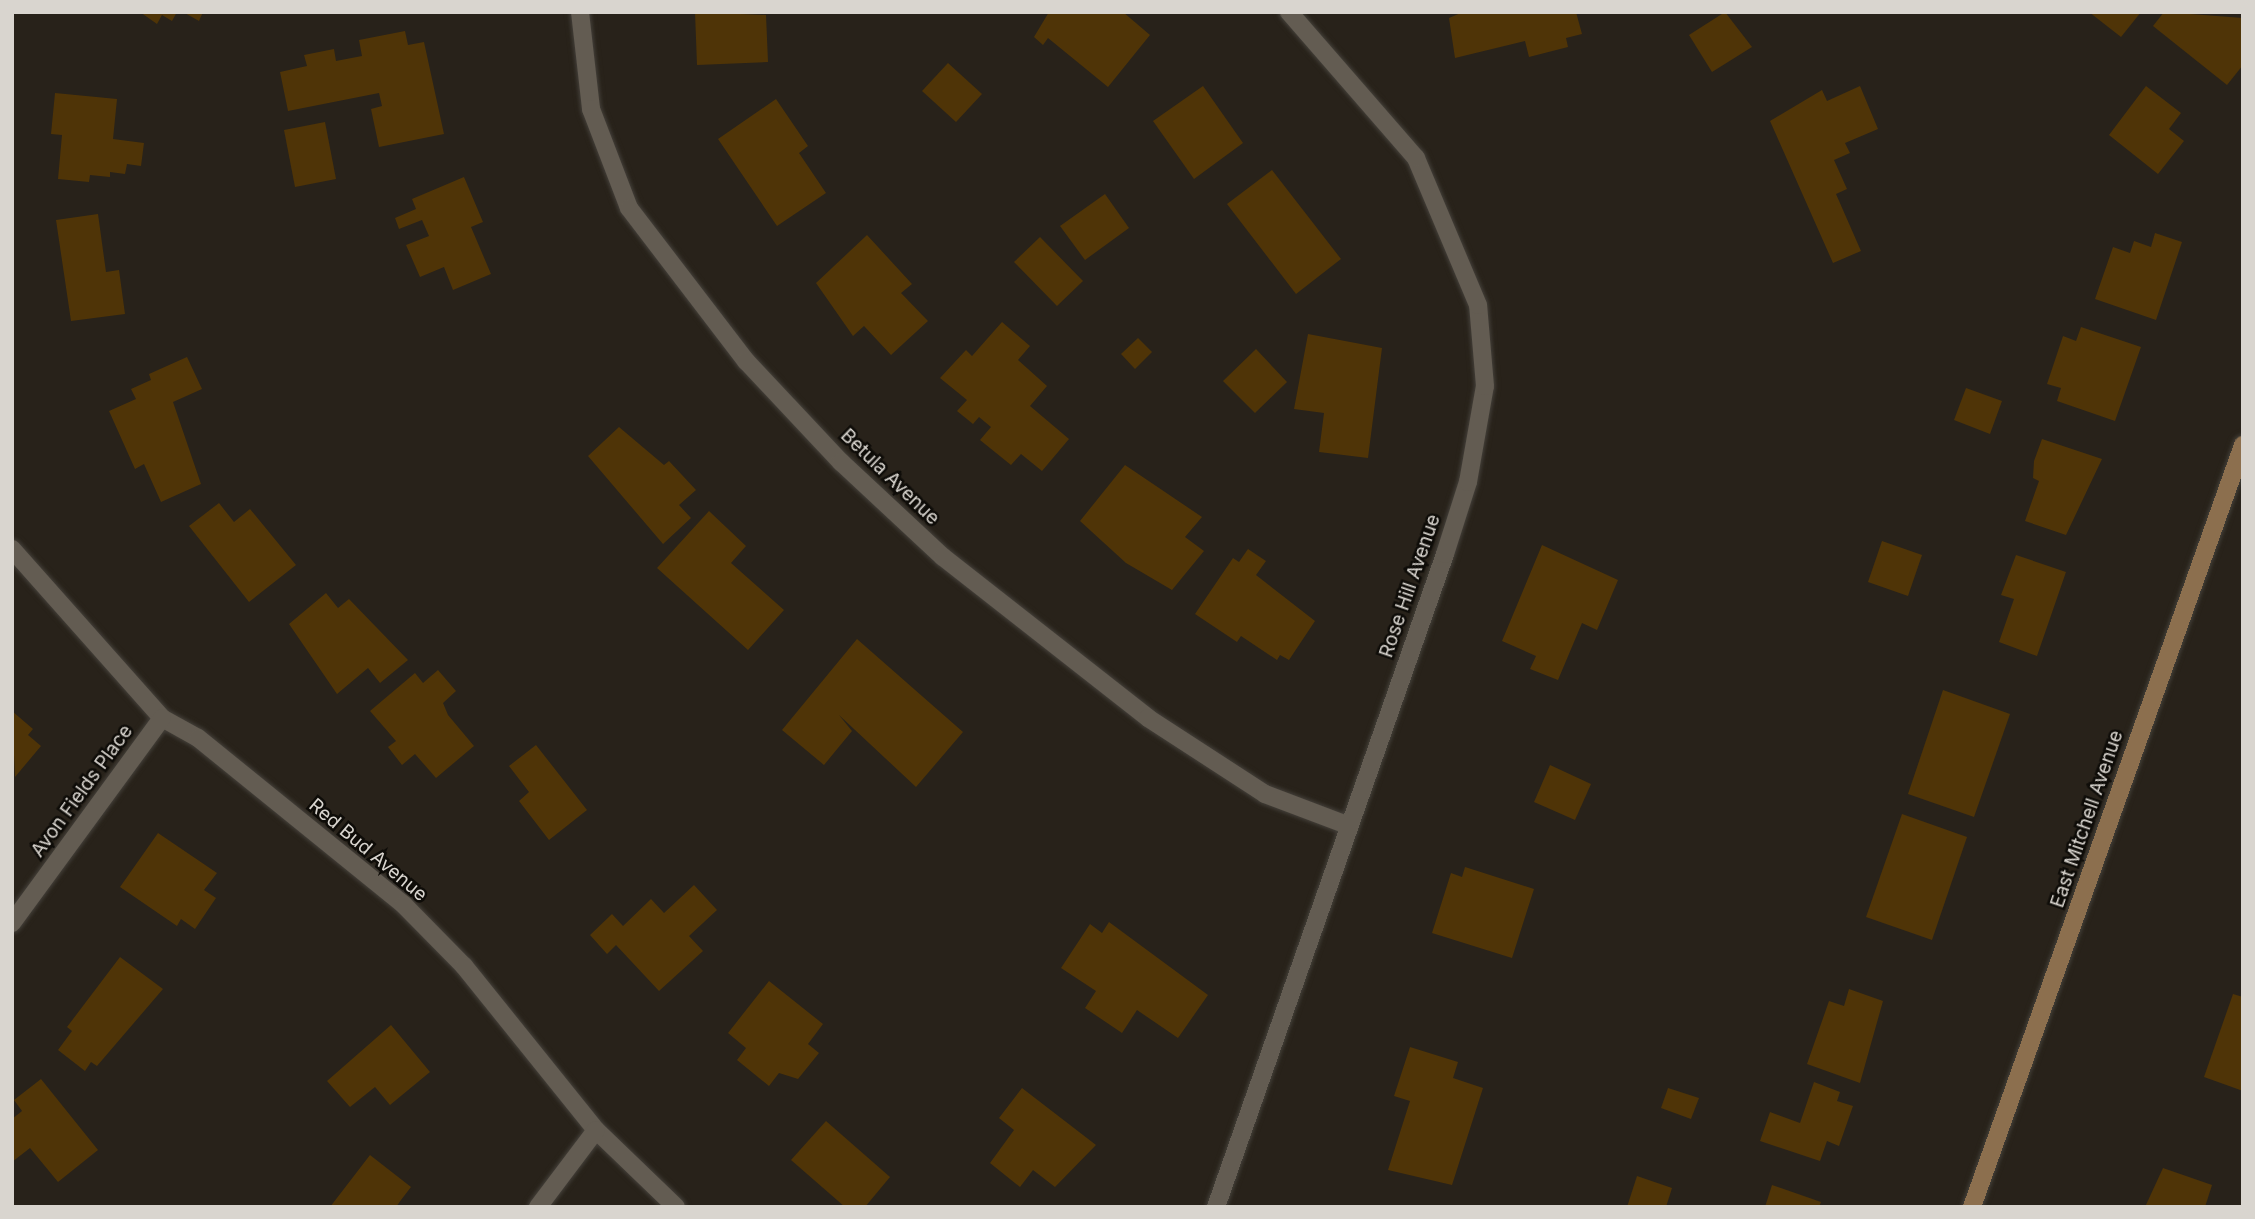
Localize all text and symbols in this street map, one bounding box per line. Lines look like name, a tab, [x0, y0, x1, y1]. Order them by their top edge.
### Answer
street label: Betula Avenue	[836, 424, 944, 530]
street label: Rose Hill Avenue	[1375, 511, 1445, 661]
street label: Avon Fields Place	[26, 720, 138, 862]
street label: East Mitchell Avenue	[2046, 727, 2128, 911]
street label: Red Bud Avenue	[304, 794, 432, 906]

